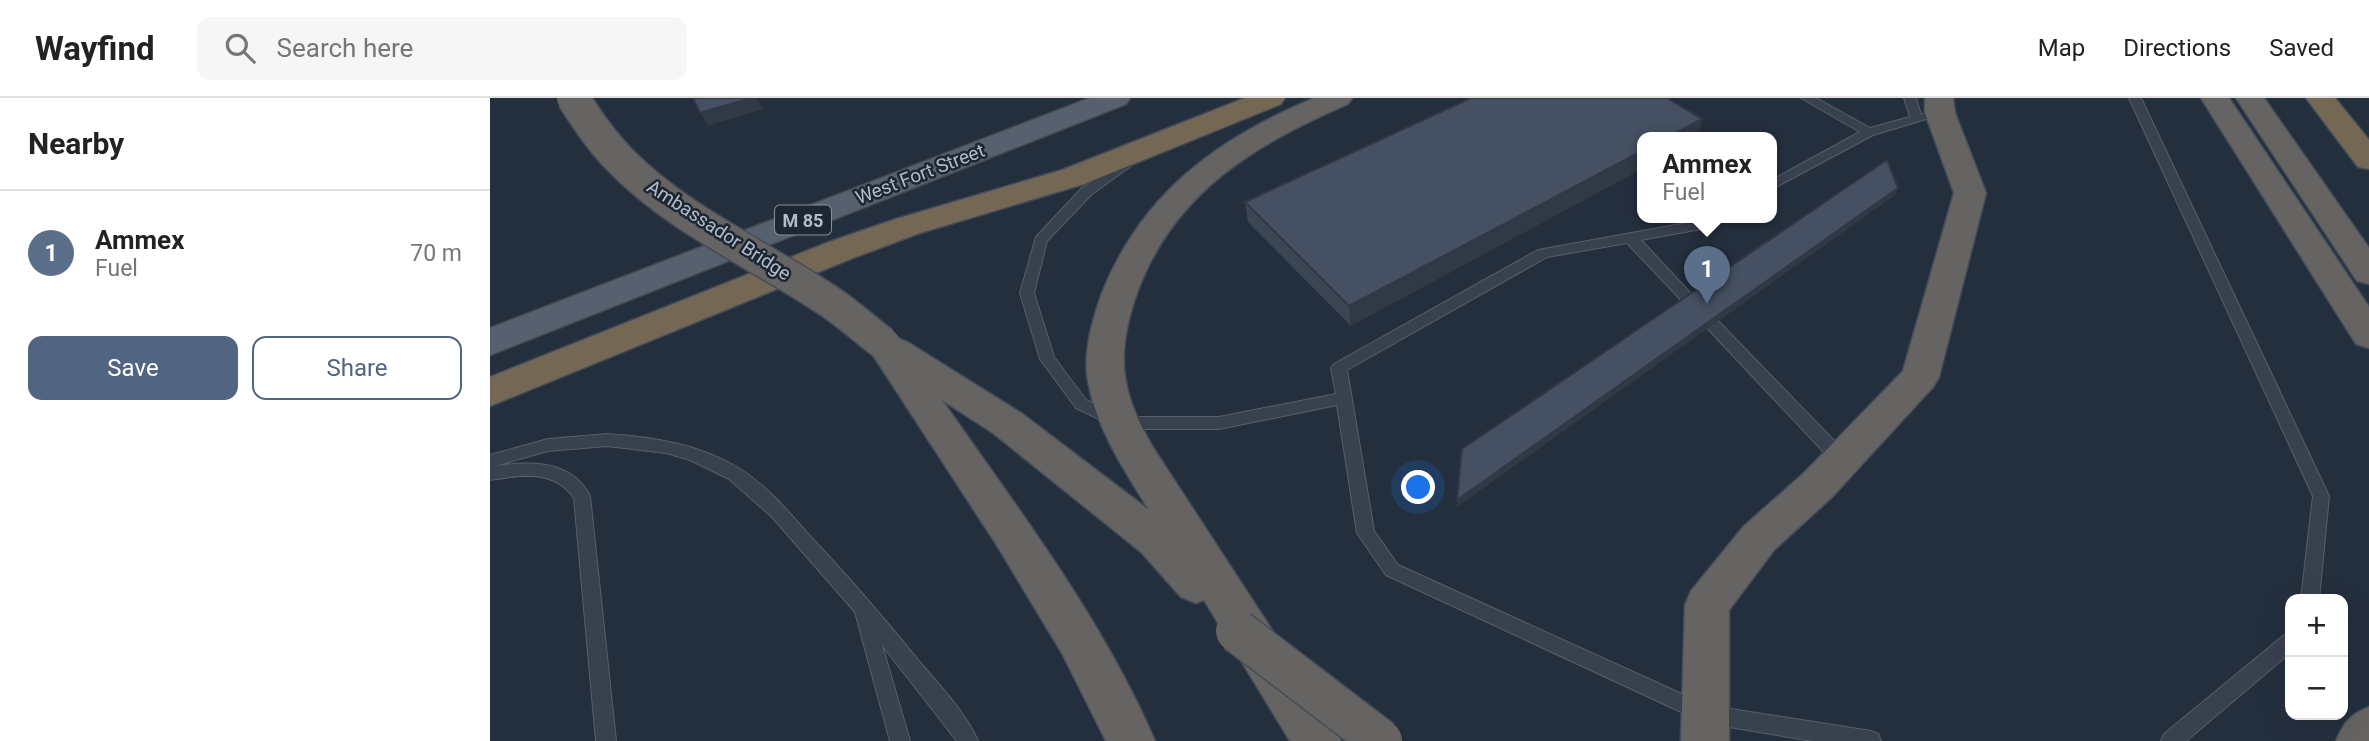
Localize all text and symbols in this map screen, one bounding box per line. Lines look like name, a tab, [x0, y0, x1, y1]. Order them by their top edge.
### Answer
search box	[197, 17, 687, 80]
text: Wayfind	[35, 29, 155, 68]
icon: search	[221, 29, 259, 67]
text: Search here	[277, 33, 413, 63]
text: Map	[2038, 34, 2085, 62]
text: Directions	[2123, 34, 2231, 62]
text: Saved	[2269, 34, 2334, 62]
text: Nearby	[28, 126, 124, 161]
popup	[1637, 132, 1777, 223]
street label: West Fort Street	[852, 139, 988, 209]
text: Ammex	[1662, 149, 1752, 179]
street label: Ambassador Bridge	[643, 175, 795, 285]
text: Fuel	[1662, 179, 1705, 206]
road number: M 85	[775, 205, 831, 234]
text: Ammex	[95, 225, 184, 255]
text: 1	[44, 240, 58, 267]
text: 70 m	[410, 240, 462, 267]
pin: 1	[1684, 246, 1730, 304]
text: Fuel	[95, 255, 138, 282]
button: Save	[28, 336, 238, 400]
button: Share	[252, 336, 462, 400]
your location	[1401, 470, 1435, 504]
map controls	[2285, 594, 2348, 720]
button: +	[2285, 594, 2348, 657]
button: −	[2285, 657, 2348, 720]

